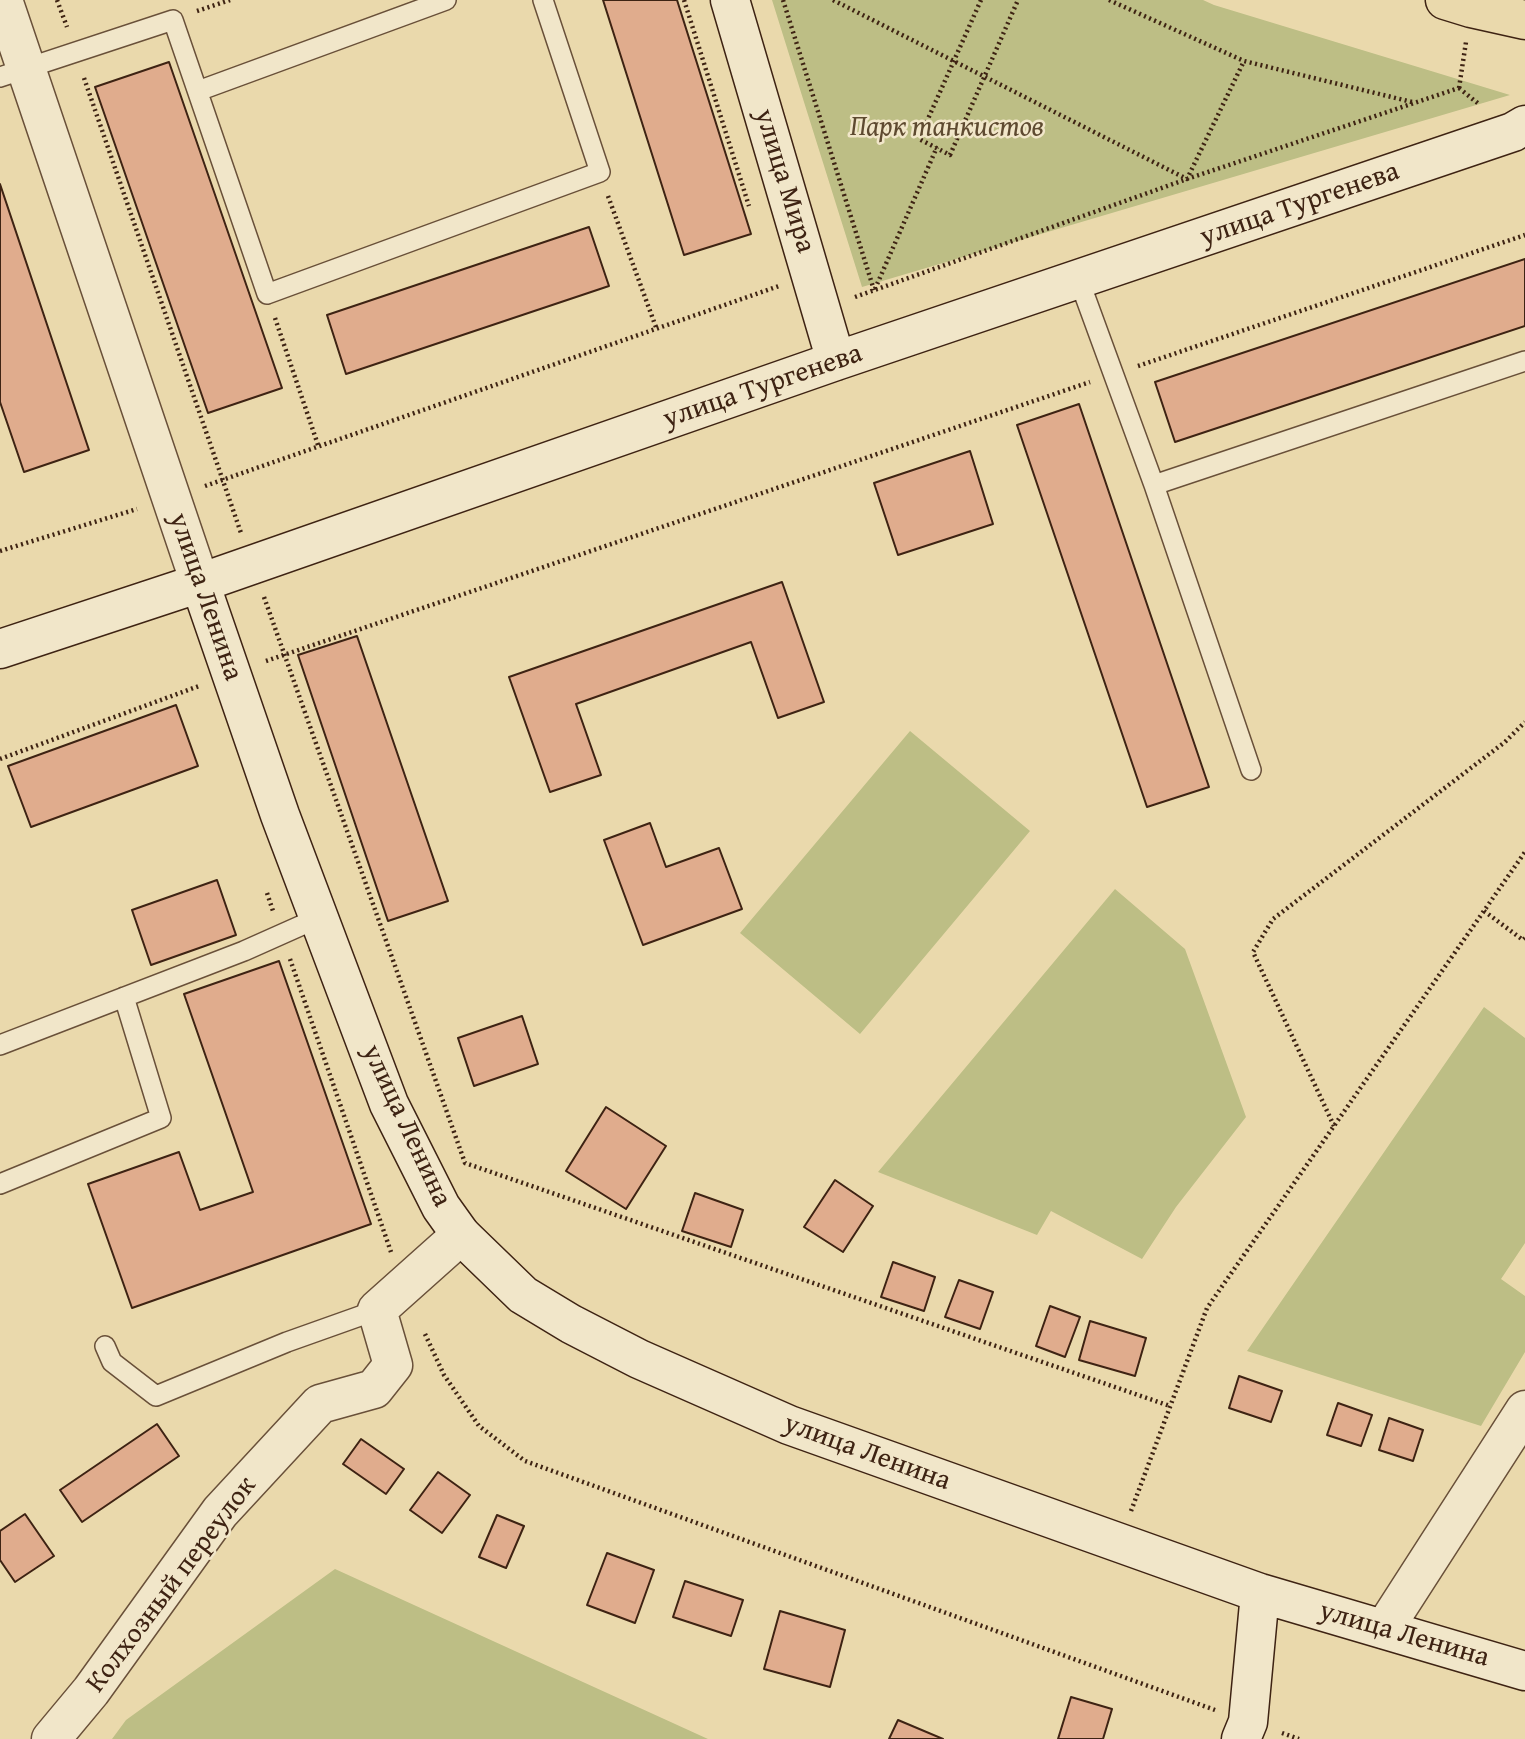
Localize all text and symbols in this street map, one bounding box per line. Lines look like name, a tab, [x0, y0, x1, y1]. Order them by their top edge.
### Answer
street label: улица Мира	[746, 105, 822, 257]
park label: Парк танкистов	[850, 111, 1044, 145]
street label: улица Тургенева	[1196, 155, 1404, 255]
street label: улица Тургенева	[659, 337, 867, 437]
street label: улица Ленина	[161, 509, 249, 685]
street label: улица Ленина	[354, 1040, 458, 1212]
street label: улица Ленина	[779, 1407, 955, 1499]
street label: Колхозный переулок	[80, 1470, 264, 1700]
street label: улица Ленина	[1315, 1595, 1493, 1675]

